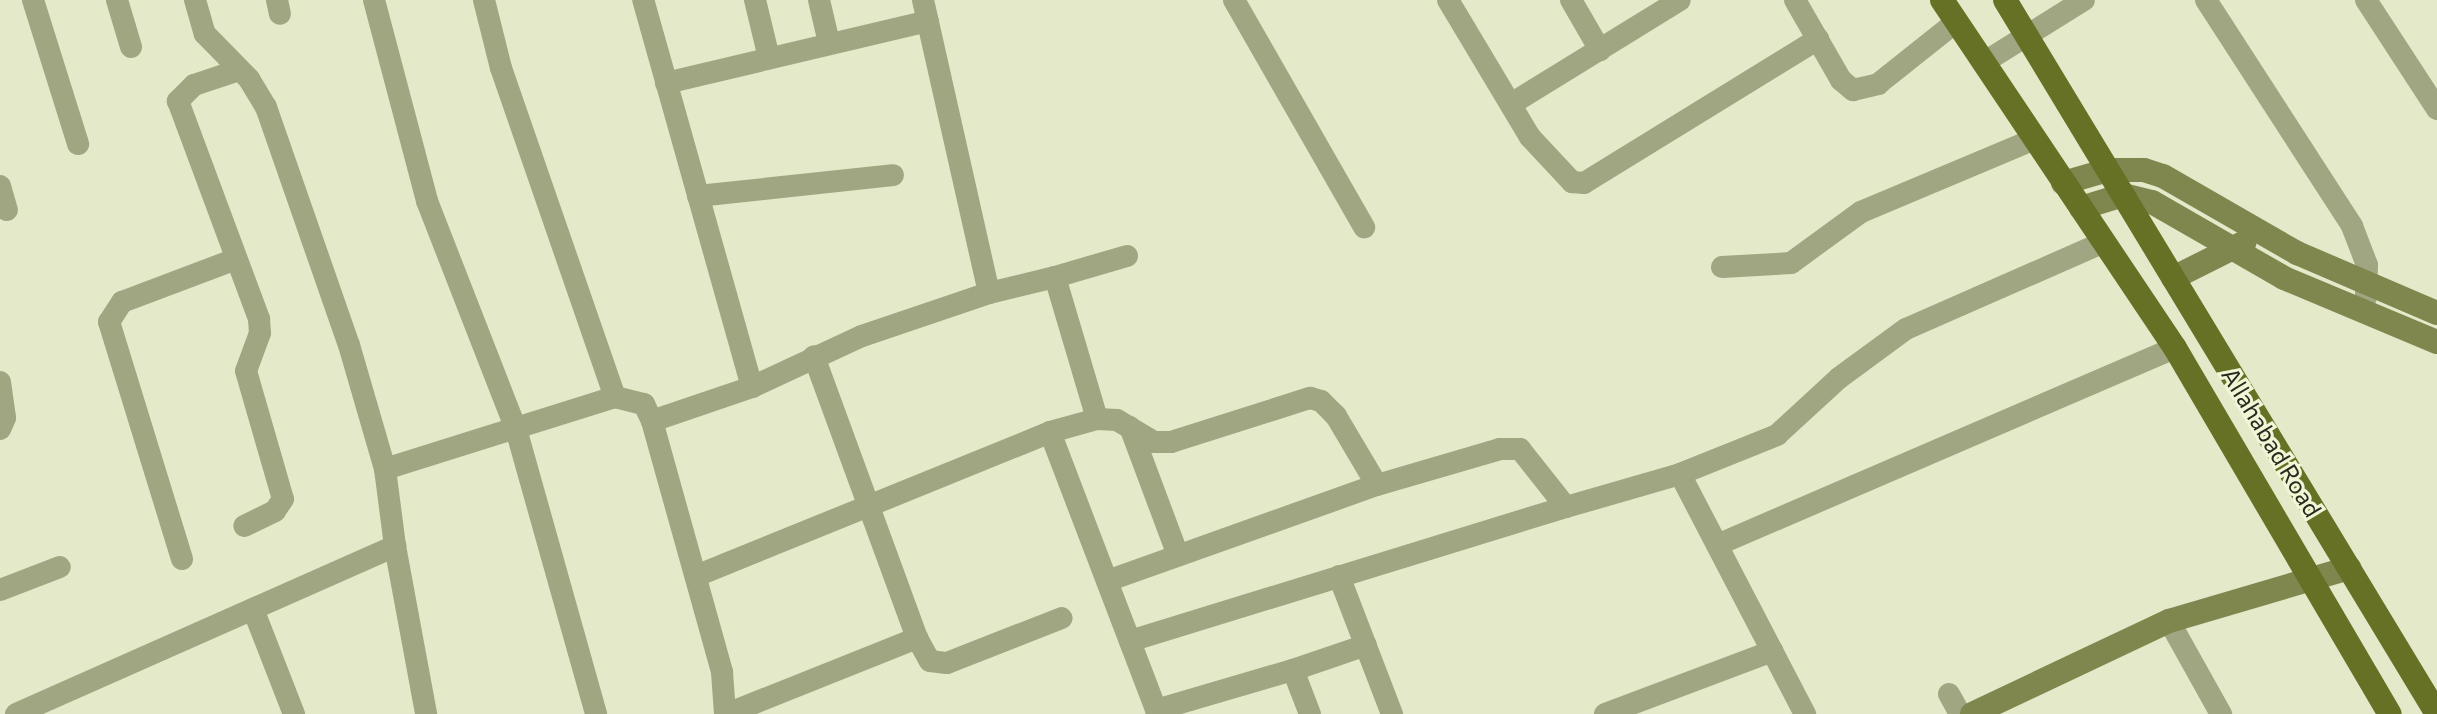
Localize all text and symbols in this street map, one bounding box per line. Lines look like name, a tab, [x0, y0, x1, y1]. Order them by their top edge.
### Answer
street label: Allahabad Road	[2216, 362, 2328, 522]

